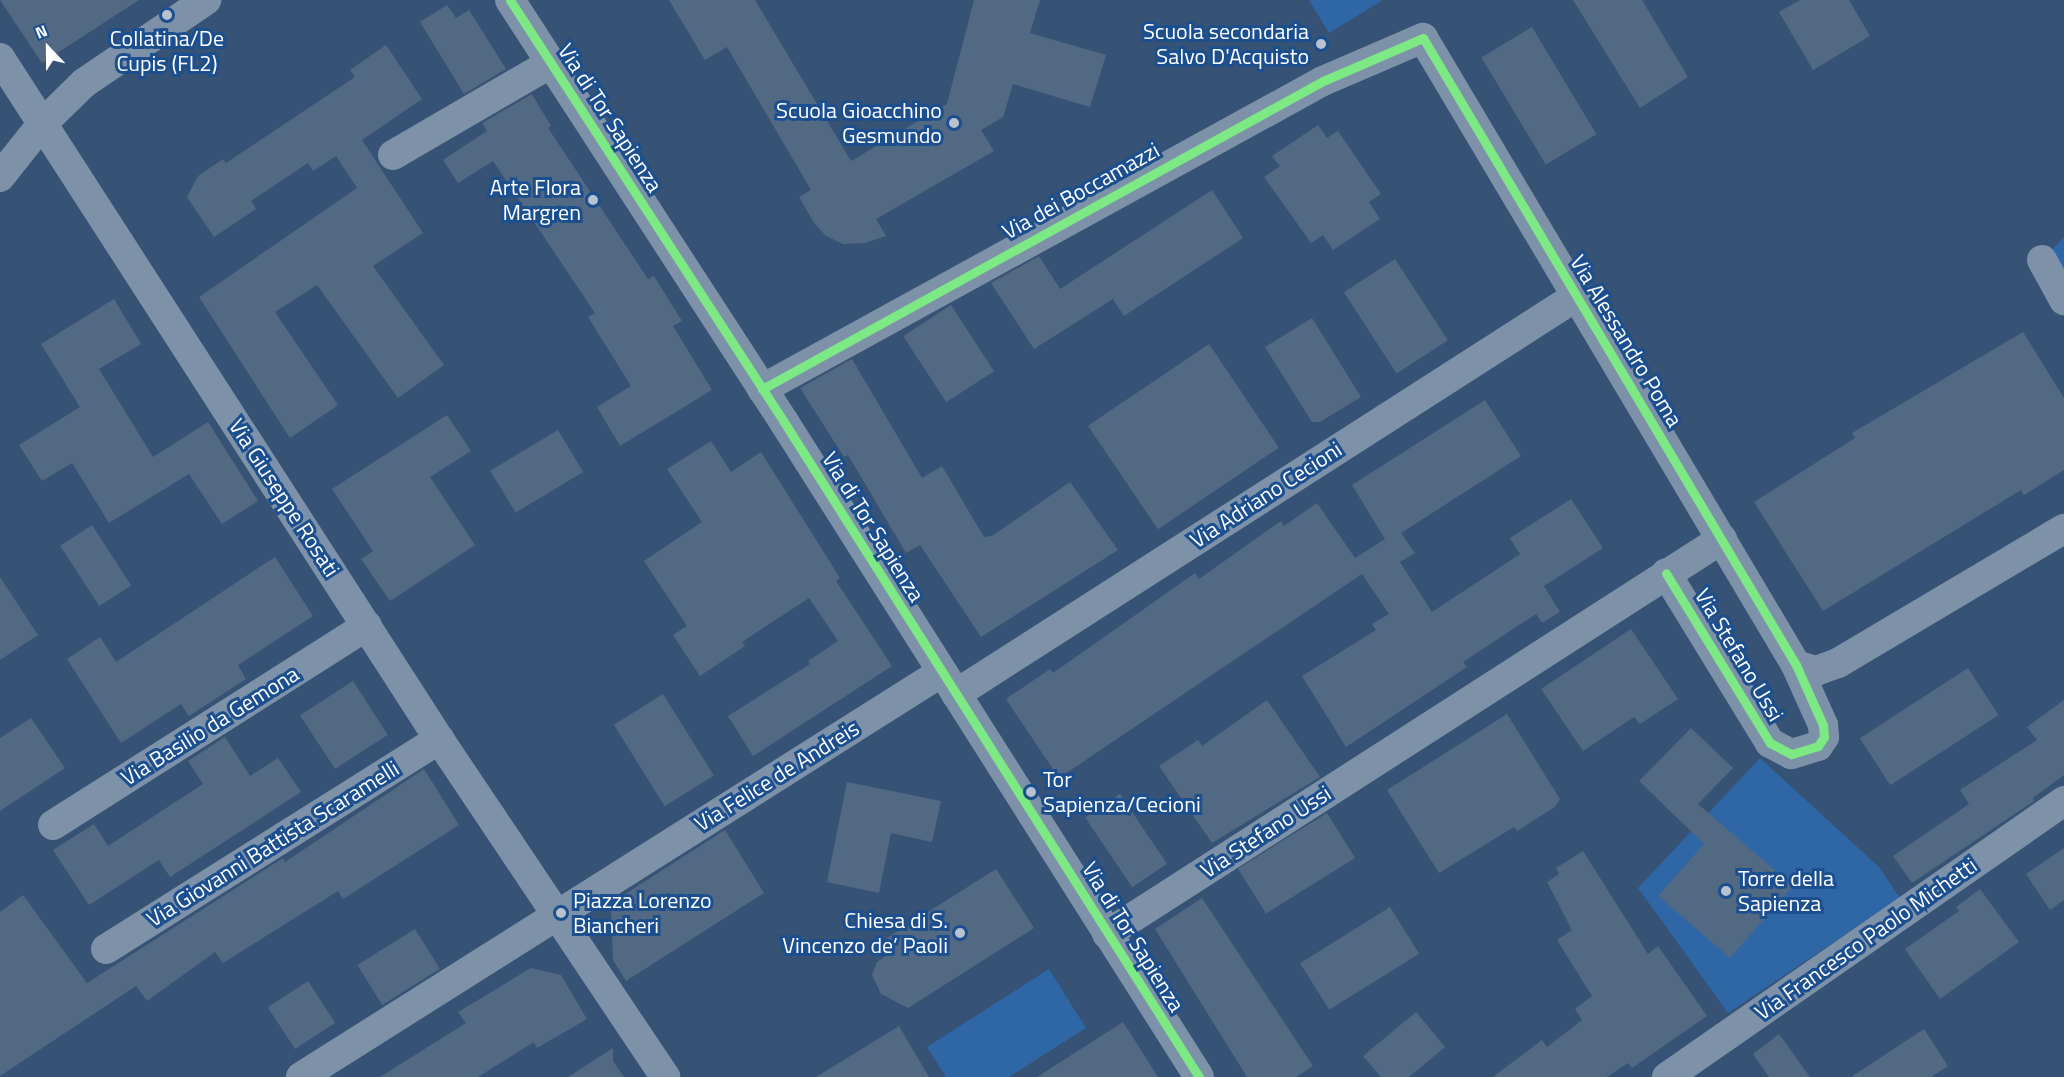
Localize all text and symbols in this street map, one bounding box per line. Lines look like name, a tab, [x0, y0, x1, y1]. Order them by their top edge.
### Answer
marker: Collatina/De Cupis (FL2)	[160, 8, 174, 22]
north arrow	[18, 18, 78, 78]
text: N	[32, 18, 51, 45]
place label: Scuola secondaria Salvo D'Acquisto	[1143, 18, 1309, 70]
place label: Collatina/De Cupis (FL2)	[110, 25, 224, 76]
marker: Scuola secondaria Salvo D'Acquisto	[1314, 37, 1328, 51]
street label: Via di Tor Sapienza	[552, 39, 668, 197]
place label: Scuola Gioacchino Gesmundo	[776, 97, 942, 148]
marker: Scuola Gioacchino Gesmundo	[947, 116, 961, 130]
street label: Via dei Boccamazzi	[998, 137, 1164, 245]
place label: Arte Flora Margren	[490, 174, 581, 226]
marker: Arte Flora Margren	[586, 193, 600, 207]
street label: Via Alessandro Poma	[1564, 250, 1688, 432]
street label: Via Giuseppe Rosati	[223, 414, 345, 582]
street label: Via Adriano Cecioni	[1185, 436, 1347, 554]
street label: Via di Tor Sapienza	[816, 447, 930, 607]
street label: Via Stefano Ussi	[1689, 584, 1789, 726]
street label: Via Basilio da Gemona	[116, 661, 304, 791]
street label: Via Felice de Andreis	[690, 715, 864, 837]
street label: Via Giovanni Battista Scaramelli	[142, 755, 404, 933]
place label: Tor Sapienza/Cecioni	[1043, 766, 1201, 818]
street label: Via Stefano Ussi	[1196, 780, 1336, 884]
marker: Tor Sapienza/Cecioni	[1024, 785, 1038, 799]
street label: Via Francesco Paolo Michetti	[1750, 852, 1982, 1026]
street label: Via di Tor Sapienza	[1076, 857, 1190, 1017]
place label: Torre della Sapienza	[1738, 865, 1834, 916]
marker: Torre della Sapienza	[1719, 884, 1733, 898]
place label: Piazza Lorenzo Biancheri	[573, 887, 712, 938]
marker: Piazza Lorenzo Biancheri	[554, 906, 568, 920]
place label: Chiesa di S. Vincenzo de’ Paoli	[782, 907, 948, 958]
marker: Chiesa di S. Vincenzo de’ Paoli	[953, 926, 967, 940]

